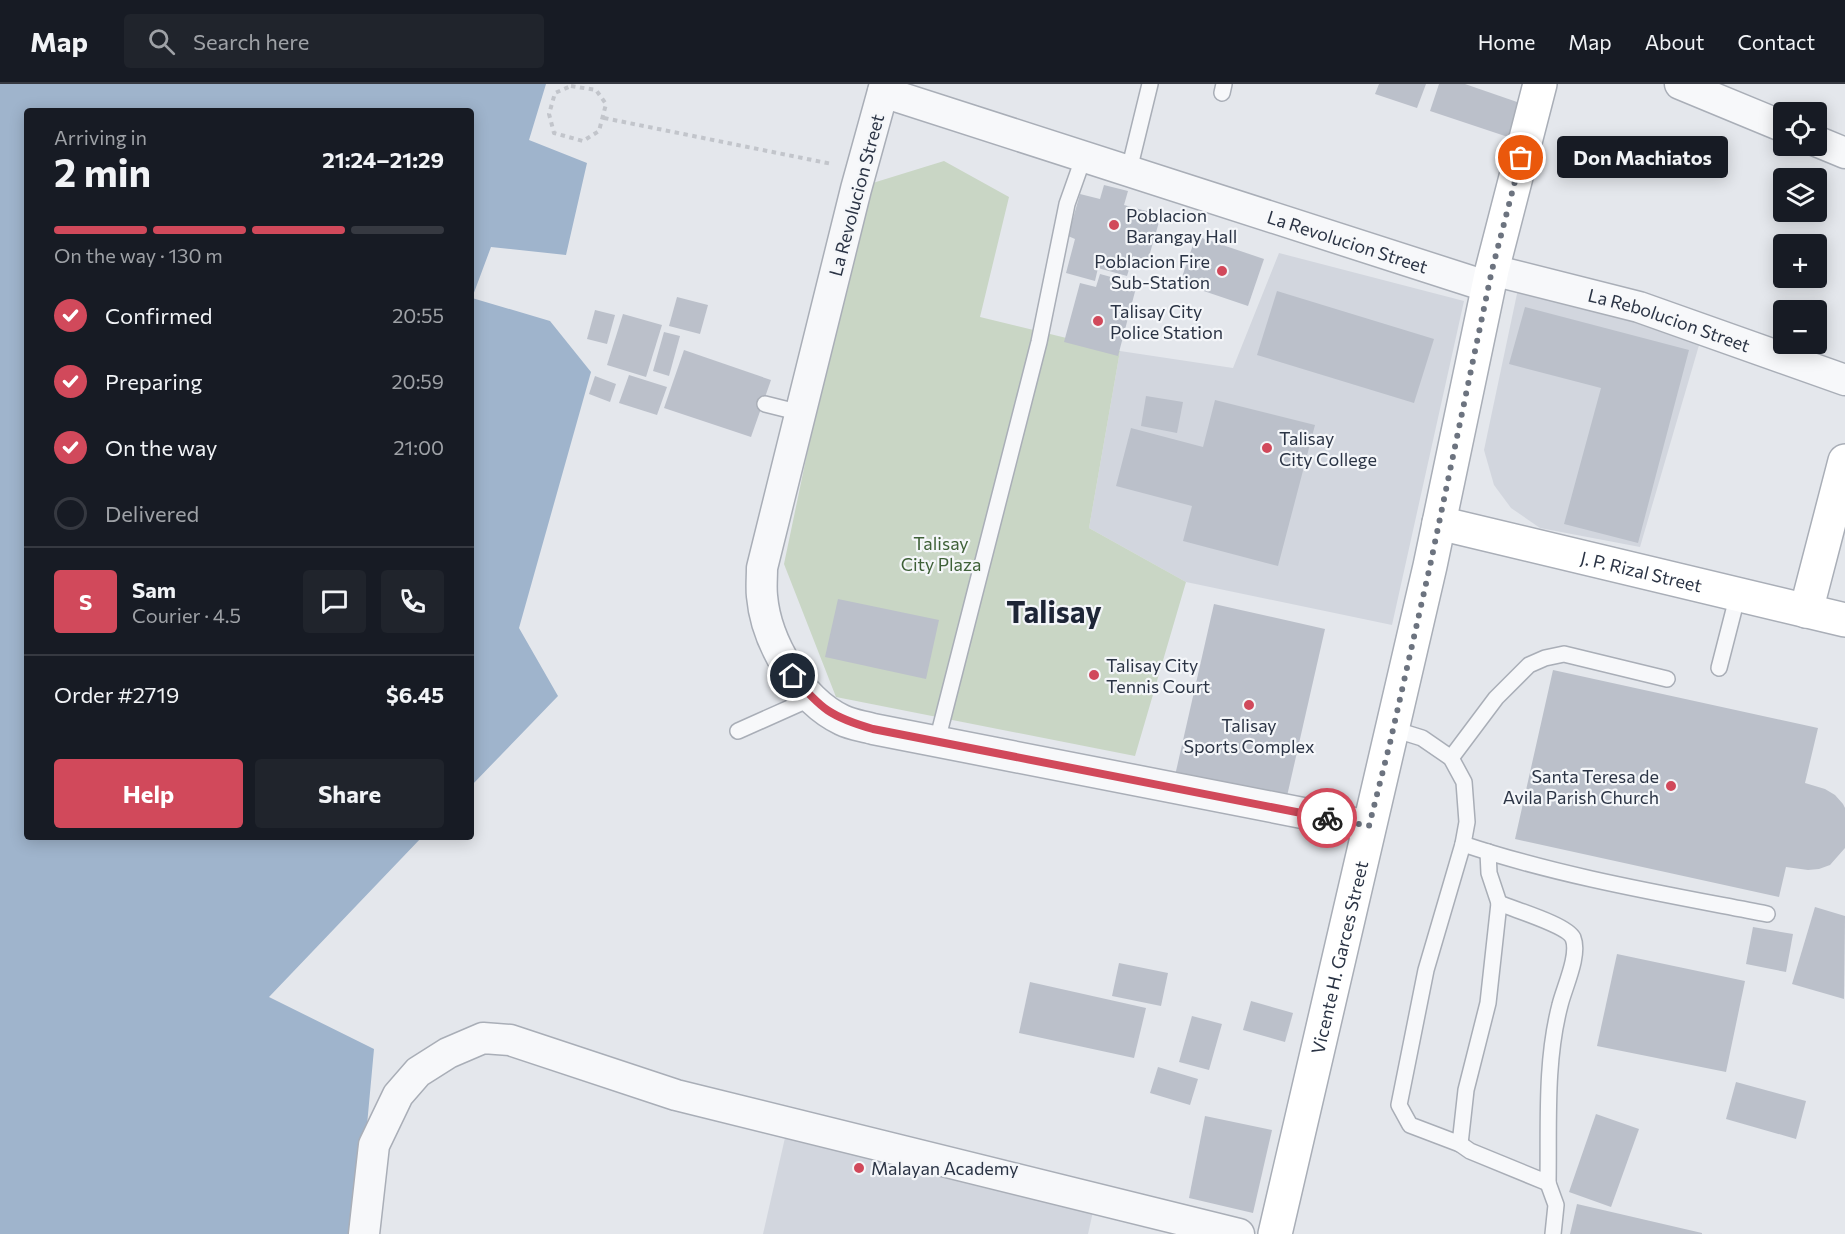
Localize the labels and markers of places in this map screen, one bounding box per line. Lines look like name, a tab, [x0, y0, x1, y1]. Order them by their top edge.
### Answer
pin	[1495, 132, 1546, 183]
callout: Don Machiatos	[1557, 137, 1728, 179]
place label: Poblacion Barangay Hall	[1126, 204, 1237, 247]
marker: Poblacion Barangay Hall	[1107, 218, 1121, 232]
place label: Poblacion Fire Sub-Station	[1094, 250, 1210, 293]
marker: Poblacion Fire Sub-Station	[1215, 264, 1229, 278]
place label: Talisay City Police Station	[1110, 300, 1223, 343]
marker: Talisay City Police Station	[1091, 314, 1105, 328]
place label: Talisay City College	[1279, 427, 1377, 470]
marker: Talisay City College	[1260, 441, 1274, 455]
pin	[767, 650, 818, 701]
place label: Talisay City Tennis Court	[1106, 654, 1210, 697]
marker: Talisay City Tennis Court	[1087, 668, 1101, 682]
marker: Talisay Sports Complex	[1242, 698, 1256, 712]
place label: Talisay Sports Complex	[1183, 714, 1315, 757]
place label: Santa Teresa de Avila Parish Church	[1503, 765, 1659, 808]
marker: Santa Teresa de Avila Parish Church	[1664, 779, 1678, 793]
place label: Malayan Academy	[871, 1157, 1019, 1179]
marker: Malayan Academy	[852, 1161, 866, 1175]

